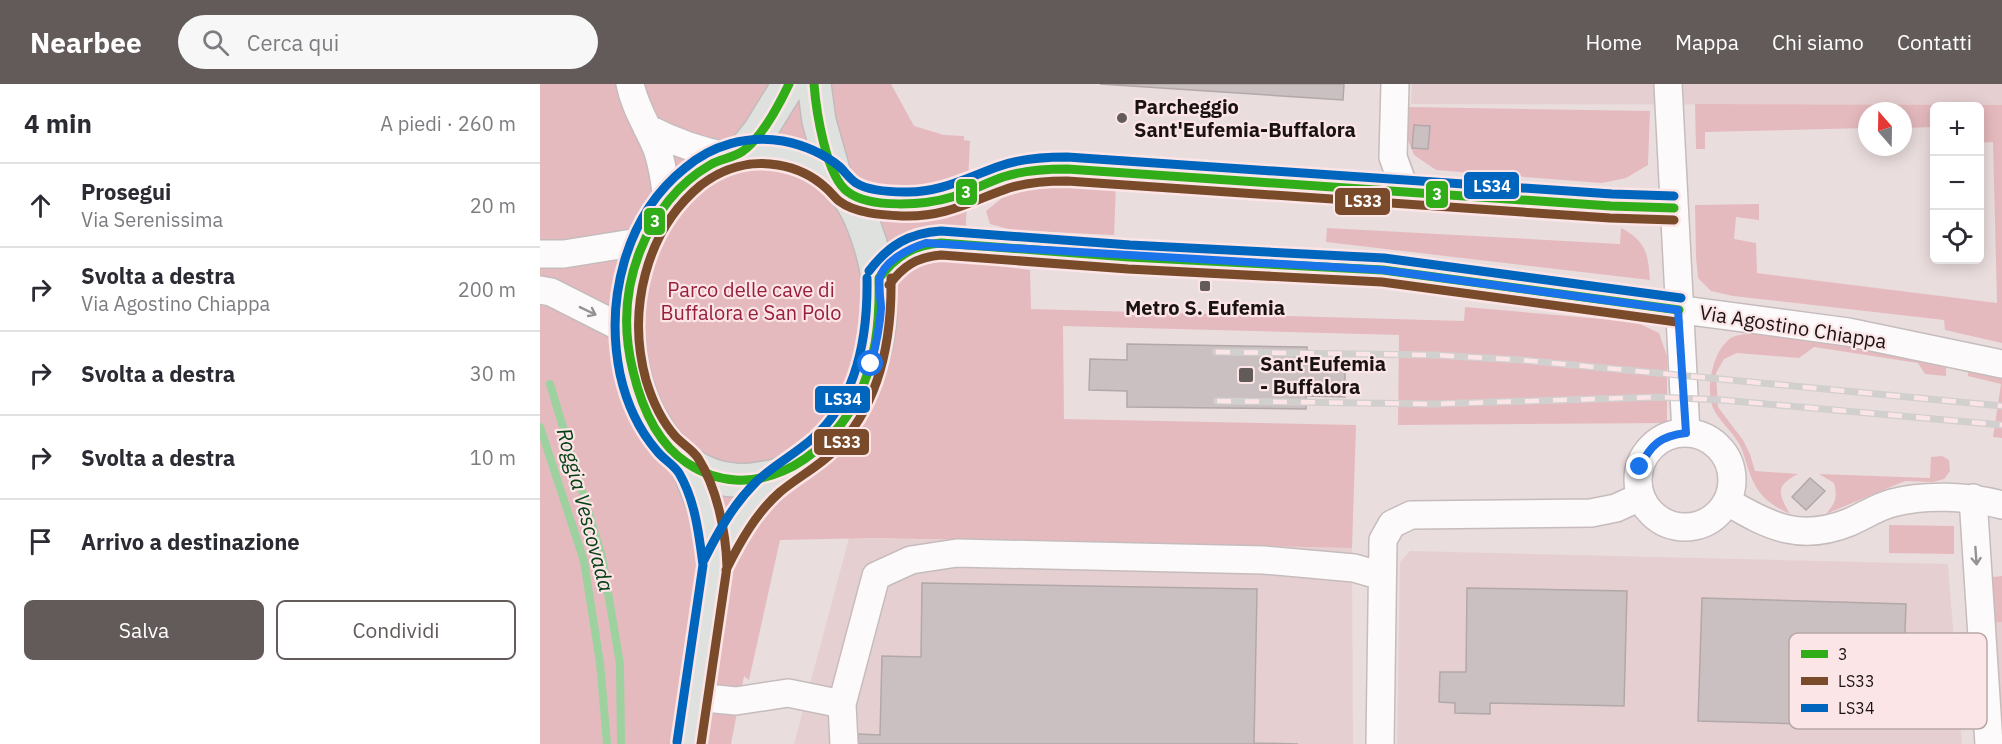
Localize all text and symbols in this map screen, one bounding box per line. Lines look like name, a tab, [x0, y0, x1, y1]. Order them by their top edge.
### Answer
search box	[178, 15, 598, 69]
text: Nearbee	[30, 24, 142, 61]
icon: search	[199, 26, 232, 59]
text: Cerca qui	[247, 28, 339, 57]
text: Home	[1586, 28, 1642, 56]
text: Mappa	[1675, 28, 1739, 56]
text: Chi siamo	[1772, 28, 1864, 56]
text: Contatti	[1897, 28, 1972, 56]
place label: Parcheggio Sant'Eufemia-Buffalora	[1134, 93, 1356, 143]
north arrow	[1858, 102, 1912, 156]
map controls	[1930, 102, 1984, 264]
button: +	[1930, 102, 1984, 156]
text: 4 min	[24, 106, 92, 140]
text: A piedi · 260 m	[380, 110, 516, 137]
marker: Parcheggio Sant'Eufemia-Buffalora	[1115, 111, 1129, 125]
button: −	[1930, 156, 1984, 210]
line badge: LS34	[1463, 171, 1520, 200]
text: LS34	[1473, 176, 1511, 196]
text: Prosegui	[81, 177, 171, 206]
line badge: 3	[955, 178, 978, 206]
line badge: 3	[1425, 180, 1449, 209]
text: 3	[961, 182, 971, 202]
text: 3	[1432, 184, 1442, 204]
line badge: LS33	[1334, 187, 1391, 216]
icon: ahead	[24, 189, 57, 222]
text: LS33	[1344, 191, 1382, 211]
text: 20 m	[470, 192, 516, 219]
text: Via Serenissima	[81, 206, 223, 233]
line badge: 3	[643, 207, 666, 236]
button: locate	[1930, 210, 1984, 264]
text: 3	[650, 211, 660, 231]
text: Svolta a destra	[81, 261, 235, 290]
icon: right	[24, 273, 57, 306]
text: 200 m	[458, 276, 516, 303]
park label: Parco delle cave di Buffalora e San Polo	[661, 276, 842, 326]
marker: Metro S. Eufemia	[1198, 279, 1212, 293]
text: Via Agostino Chiappa	[81, 290, 270, 317]
place label: Metro S. Eufemia	[1125, 294, 1285, 321]
street label: Via Agostino Chiappa	[1697, 298, 1889, 355]
one-way arrow	[579, 306, 597, 318]
route start	[857, 350, 883, 376]
place label: Sant'Eufemia - Buffalora	[1260, 350, 1386, 400]
icon: right	[24, 357, 57, 390]
text: Svolta a destra	[81, 359, 235, 388]
text: 30 m	[470, 360, 516, 387]
marker: Sant'Eufemia - Buffalora	[1237, 366, 1255, 384]
line badge: LS34	[814, 385, 871, 414]
text: LS34	[824, 389, 862, 409]
water label: Roggia Vescovada	[551, 425, 621, 595]
line badge: LS33	[813, 428, 870, 456]
text: LS33	[823, 432, 861, 452]
icon: right	[24, 441, 57, 474]
text: Svolta a destra	[81, 443, 235, 472]
text: 10 m	[470, 444, 516, 471]
route end	[1626, 453, 1652, 479]
icon: arrive	[24, 525, 57, 558]
text: Arrivo a destinazione	[81, 527, 300, 556]
one-way arrow	[1971, 545, 1982, 565]
button: Salva	[24, 600, 264, 660]
button: Condividi	[276, 600, 516, 660]
legend	[1789, 633, 1987, 729]
text: 3	[1838, 644, 1848, 664]
text: LS33	[1838, 671, 1875, 691]
text: LS34	[1838, 698, 1875, 718]

